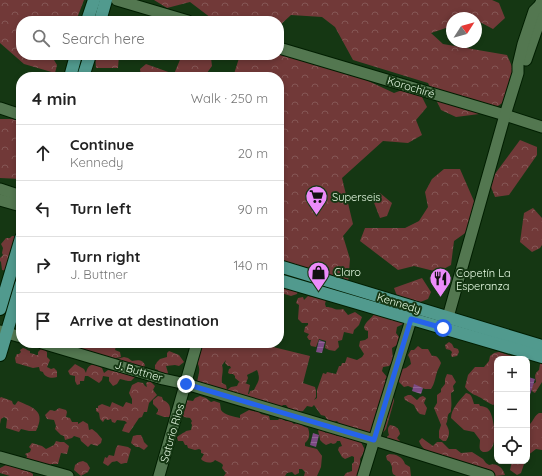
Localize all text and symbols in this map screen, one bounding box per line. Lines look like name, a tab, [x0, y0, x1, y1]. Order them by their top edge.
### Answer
north arrow	[446, 12, 482, 48]
search box	[16, 16, 284, 60]
icon: search	[30, 27, 52, 49]
text: Search here	[62, 29, 145, 48]
street label: Korochiré	[386, 73, 436, 101]
text: 4 min	[32, 88, 77, 109]
text: Walk · 250 m	[191, 90, 268, 106]
text: Continue	[70, 135, 134, 154]
icon: ahead	[32, 142, 54, 164]
text: 20 m	[238, 145, 268, 161]
text: Kennedy	[70, 154, 123, 170]
supermarket icon: Superseis	[303, 184, 329, 217]
place label: Superseis	[332, 190, 380, 204]
icon: left	[32, 198, 54, 220]
text: Turn left	[70, 199, 132, 218]
text: 90 m	[238, 201, 268, 217]
text: Turn right	[70, 247, 141, 266]
icon: right	[32, 254, 54, 276]
text: 140 m	[233, 257, 268, 273]
shop icon: Claro	[305, 259, 331, 292]
place label: Claro	[334, 265, 361, 279]
text: J. Buttner	[70, 266, 128, 282]
restaurant icon: Copetín La Esperanza	[428, 266, 454, 299]
place label: Copetín La Esperanza	[456, 266, 511, 293]
street label: Kennedy	[375, 290, 423, 316]
icon: arrive	[32, 310, 54, 332]
text: Arrive at destination	[70, 311, 219, 330]
route start	[434, 319, 452, 337]
map controls	[494, 356, 530, 464]
button: +	[494, 356, 530, 392]
street label: J. Buttner	[114, 358, 165, 385]
route end	[177, 375, 195, 393]
button: −	[494, 392, 530, 428]
street label: Saturio Rios	[157, 402, 187, 464]
button: locate	[494, 428, 530, 464]

